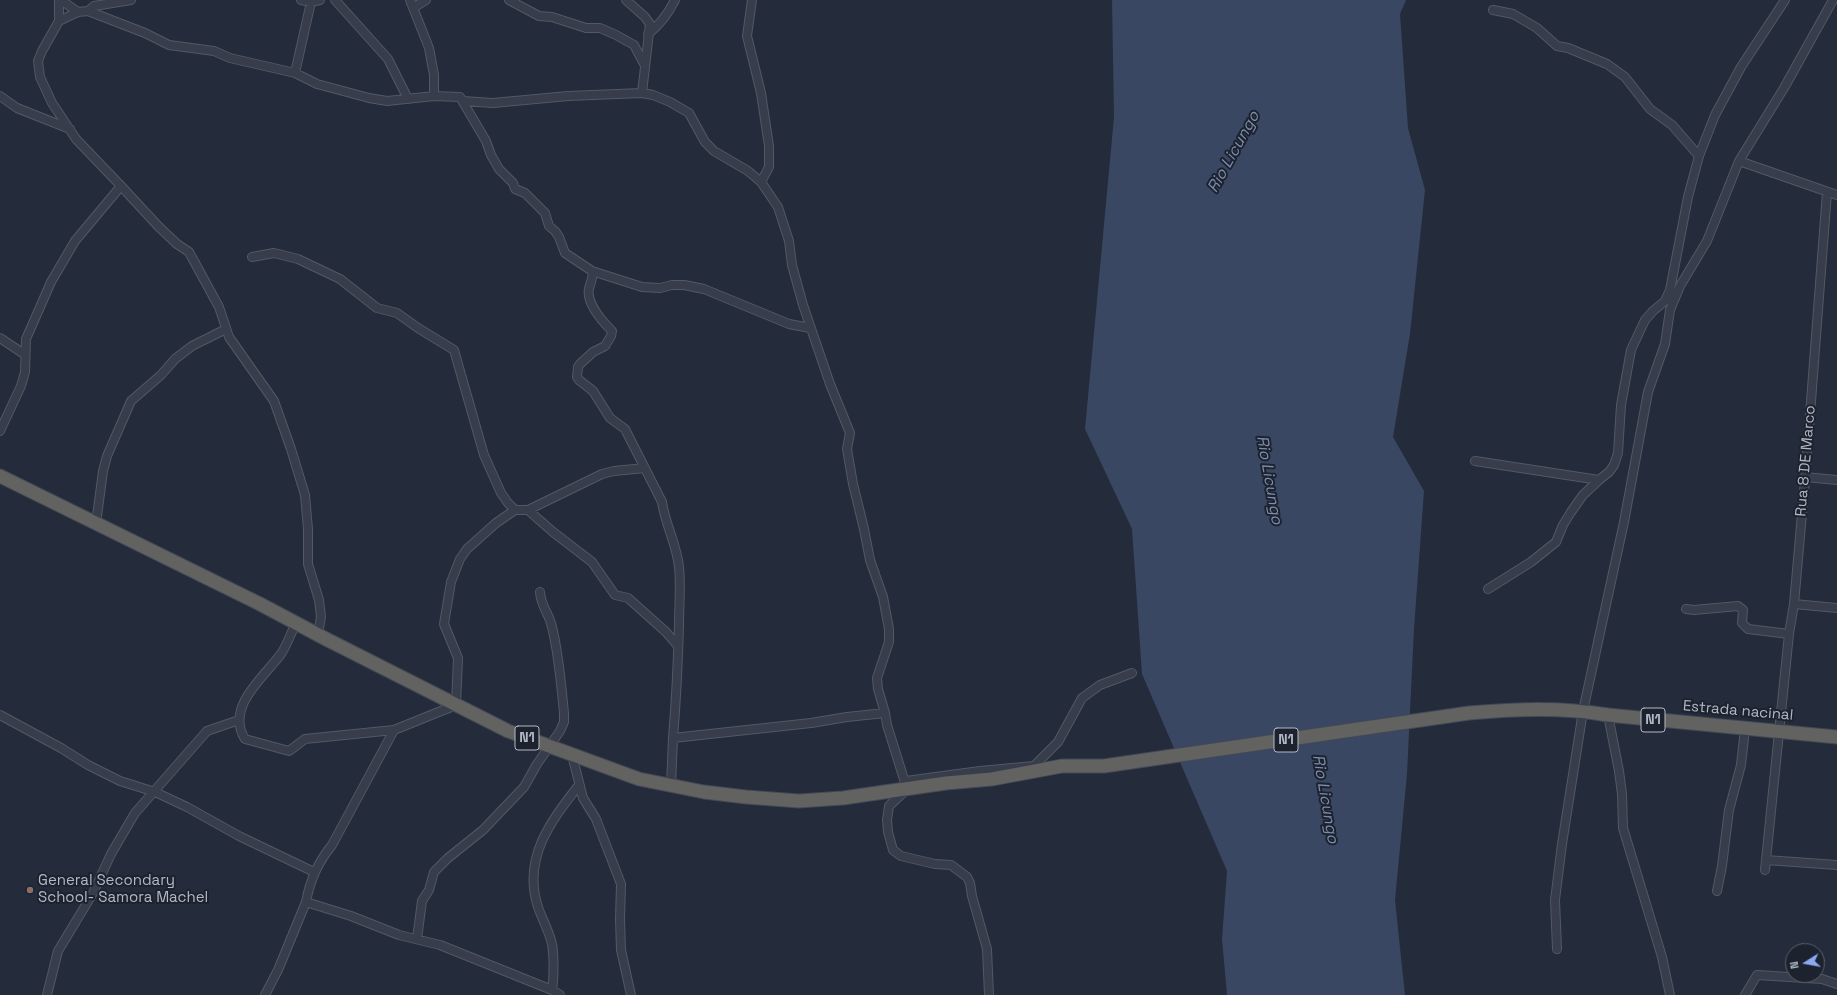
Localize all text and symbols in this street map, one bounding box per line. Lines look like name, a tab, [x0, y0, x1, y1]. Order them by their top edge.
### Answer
water label: Rio Licungo	[1204, 108, 1264, 196]
street label: Rua 8 DE Marco	[1792, 405, 1820, 517]
water label: Rio Licungo	[1252, 434, 1286, 526]
street label: Estrada nacinal	[1682, 697, 1794, 725]
road number: N1	[1641, 708, 1665, 732]
road number: N1	[515, 726, 539, 750]
road number: N1	[1274, 728, 1298, 752]
water label: Rio Licungo	[1308, 753, 1342, 845]
place label: General Secondary School- Samora Machel	[38, 872, 208, 907]
marker: General Secondary School- Samora Machel	[25, 885, 35, 895]
north arrow	[1785, 943, 1825, 983]
text: N	[1787, 960, 1802, 970]

